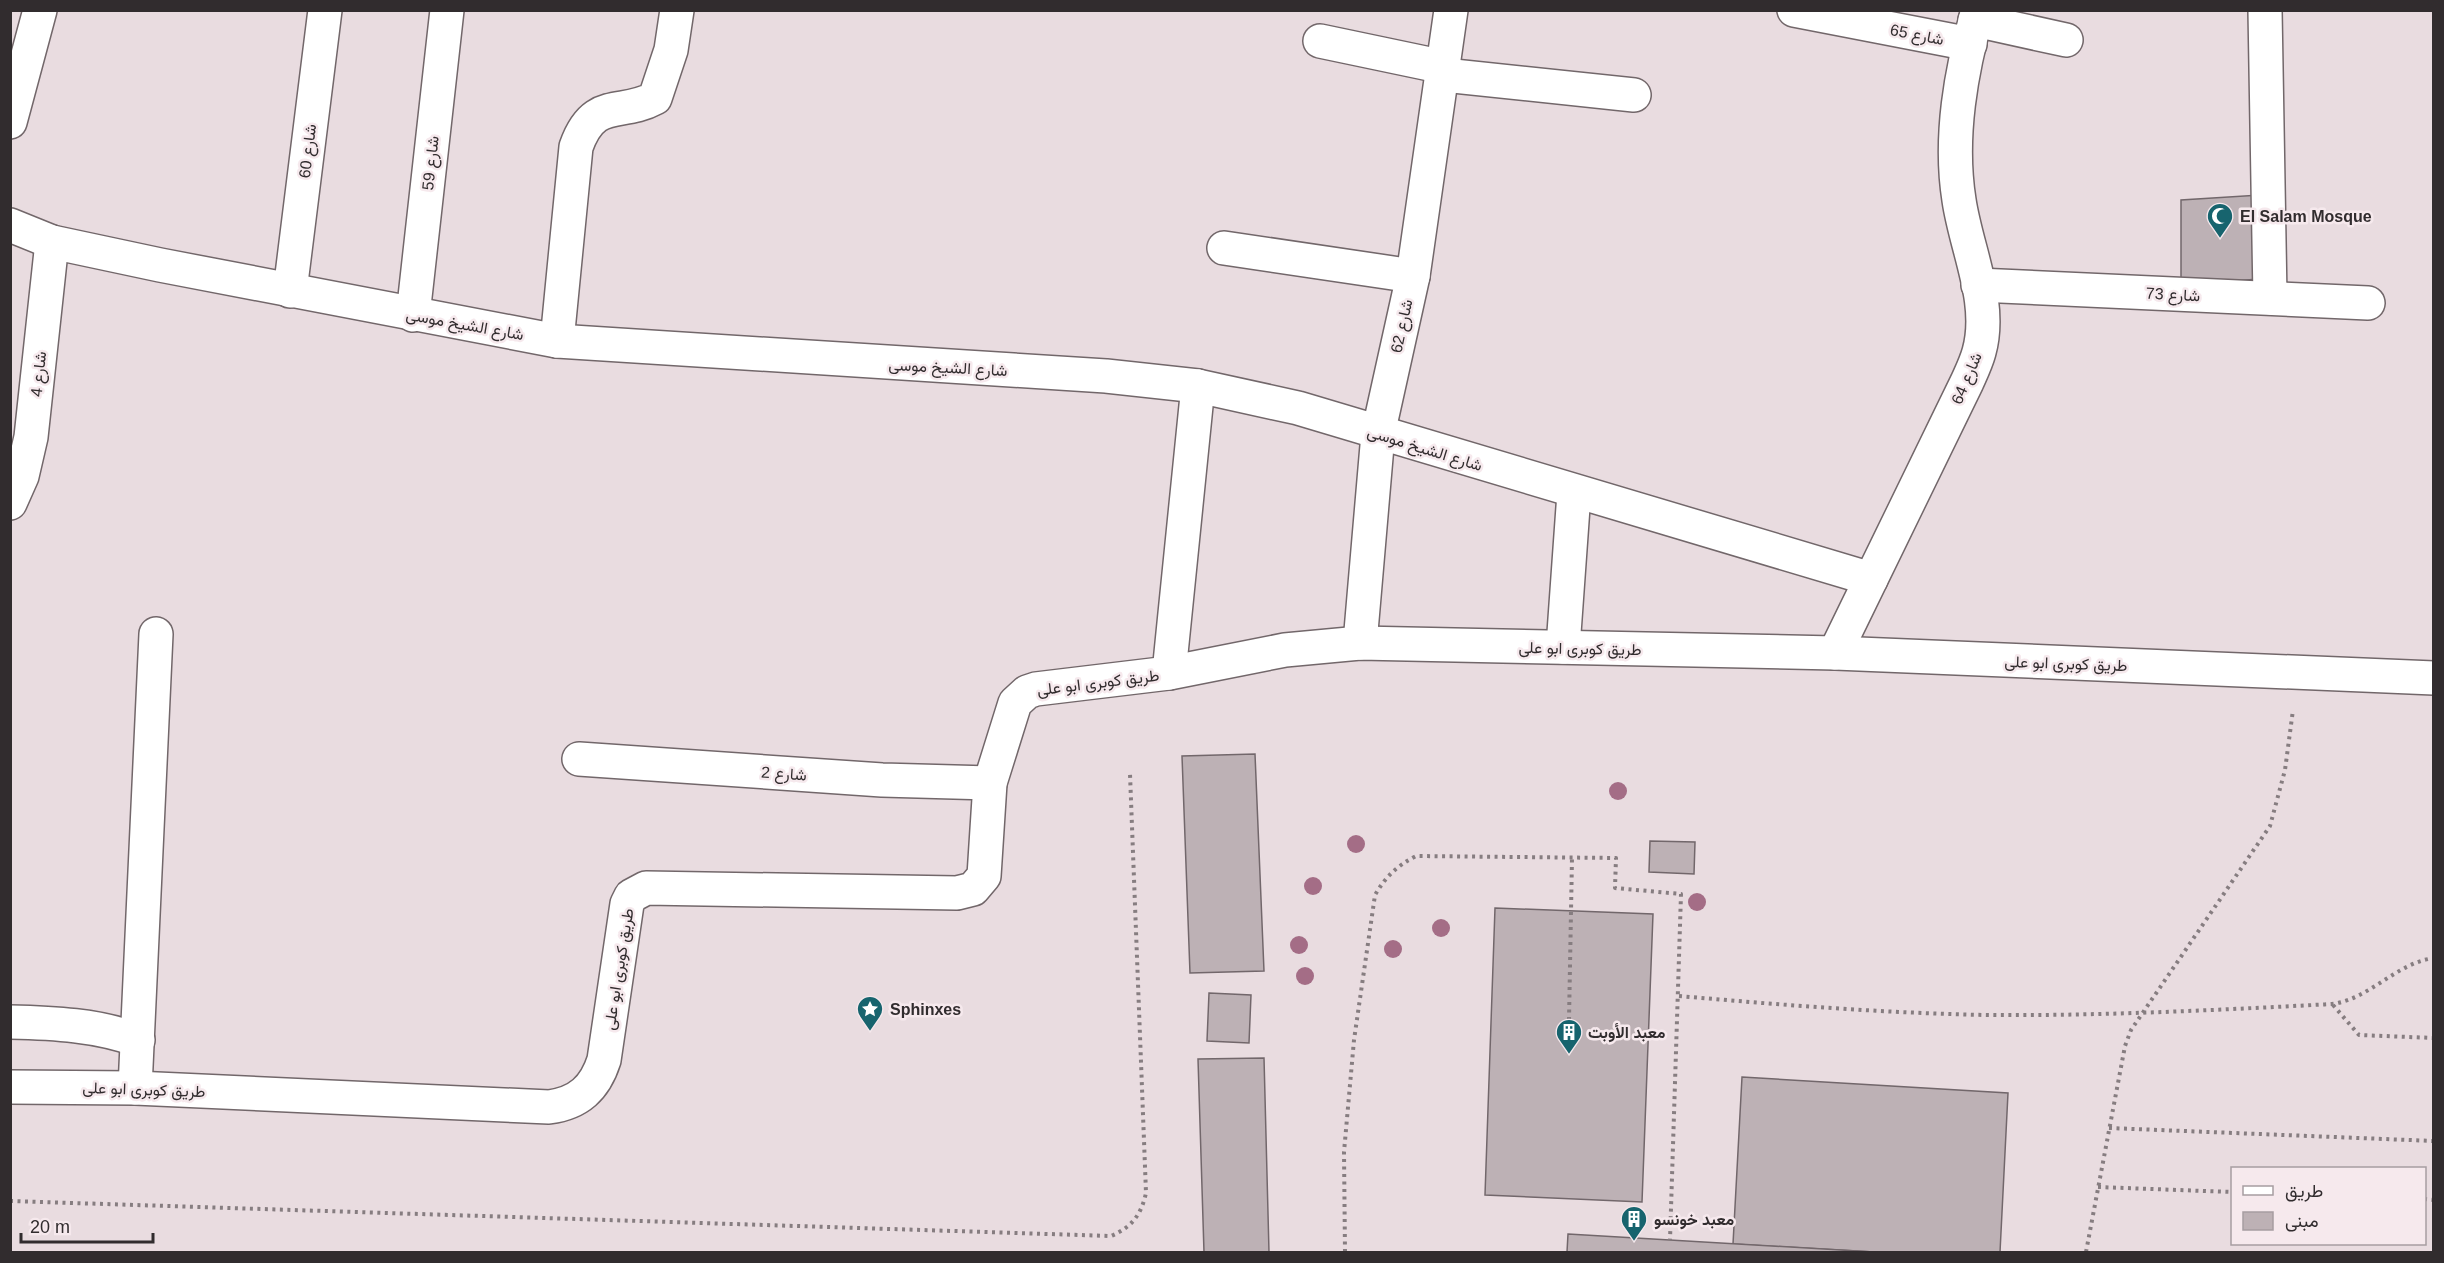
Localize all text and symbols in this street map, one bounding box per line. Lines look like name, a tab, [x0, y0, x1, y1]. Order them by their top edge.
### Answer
street label: شارع 65	[1888, 21, 1945, 51]
street label: شارع 60	[296, 123, 322, 179]
street label: شارع 59	[419, 135, 445, 191]
mosque icon: El Salam Mosque	[2205, 201, 2235, 239]
place label: El Salam Mosque	[2240, 208, 2372, 225]
street label: شارع 73	[2145, 285, 2201, 307]
street label: شارع 62	[1388, 298, 1418, 355]
street label: شارع الشيخ موسى	[404, 306, 525, 346]
street label: شارع 64	[1948, 350, 1988, 408]
street label: شارع 4	[28, 351, 52, 398]
street label: شارع الشيخ موسى	[888, 356, 1008, 382]
street label: شارع الشيخ موسى	[1364, 423, 1484, 477]
street label: طريق كوبرى ابو على	[1518, 639, 1642, 660]
street label: طريق كوبرى ابو على	[2004, 653, 2128, 676]
street label: طريق كوبرى ابو على	[1036, 667, 1160, 700]
street label: شارع 2	[760, 763, 807, 787]
street label: طريق كوبرى ابو على	[600, 907, 638, 1031]
place icon: Sphinxes	[855, 994, 885, 1032]
place label: Sphinxes	[890, 1001, 961, 1018]
building icon: معبد الأوبت	[1554, 1017, 1584, 1055]
place label: معبد الأوبت	[1588, 1023, 1666, 1043]
street label: طريق كوبرى ابو على	[82, 1079, 206, 1102]
legend	[2231, 1167, 2426, 1245]
text: طريق	[2285, 1181, 2323, 1202]
building icon: معبد خونسو	[1619, 1204, 1649, 1242]
scale bar	[21, 1206, 153, 1244]
place label: معبد خونسو	[1654, 1211, 1734, 1230]
text: مبنى	[2285, 1211, 2319, 1232]
text: 20 m	[30, 1217, 70, 1237]

